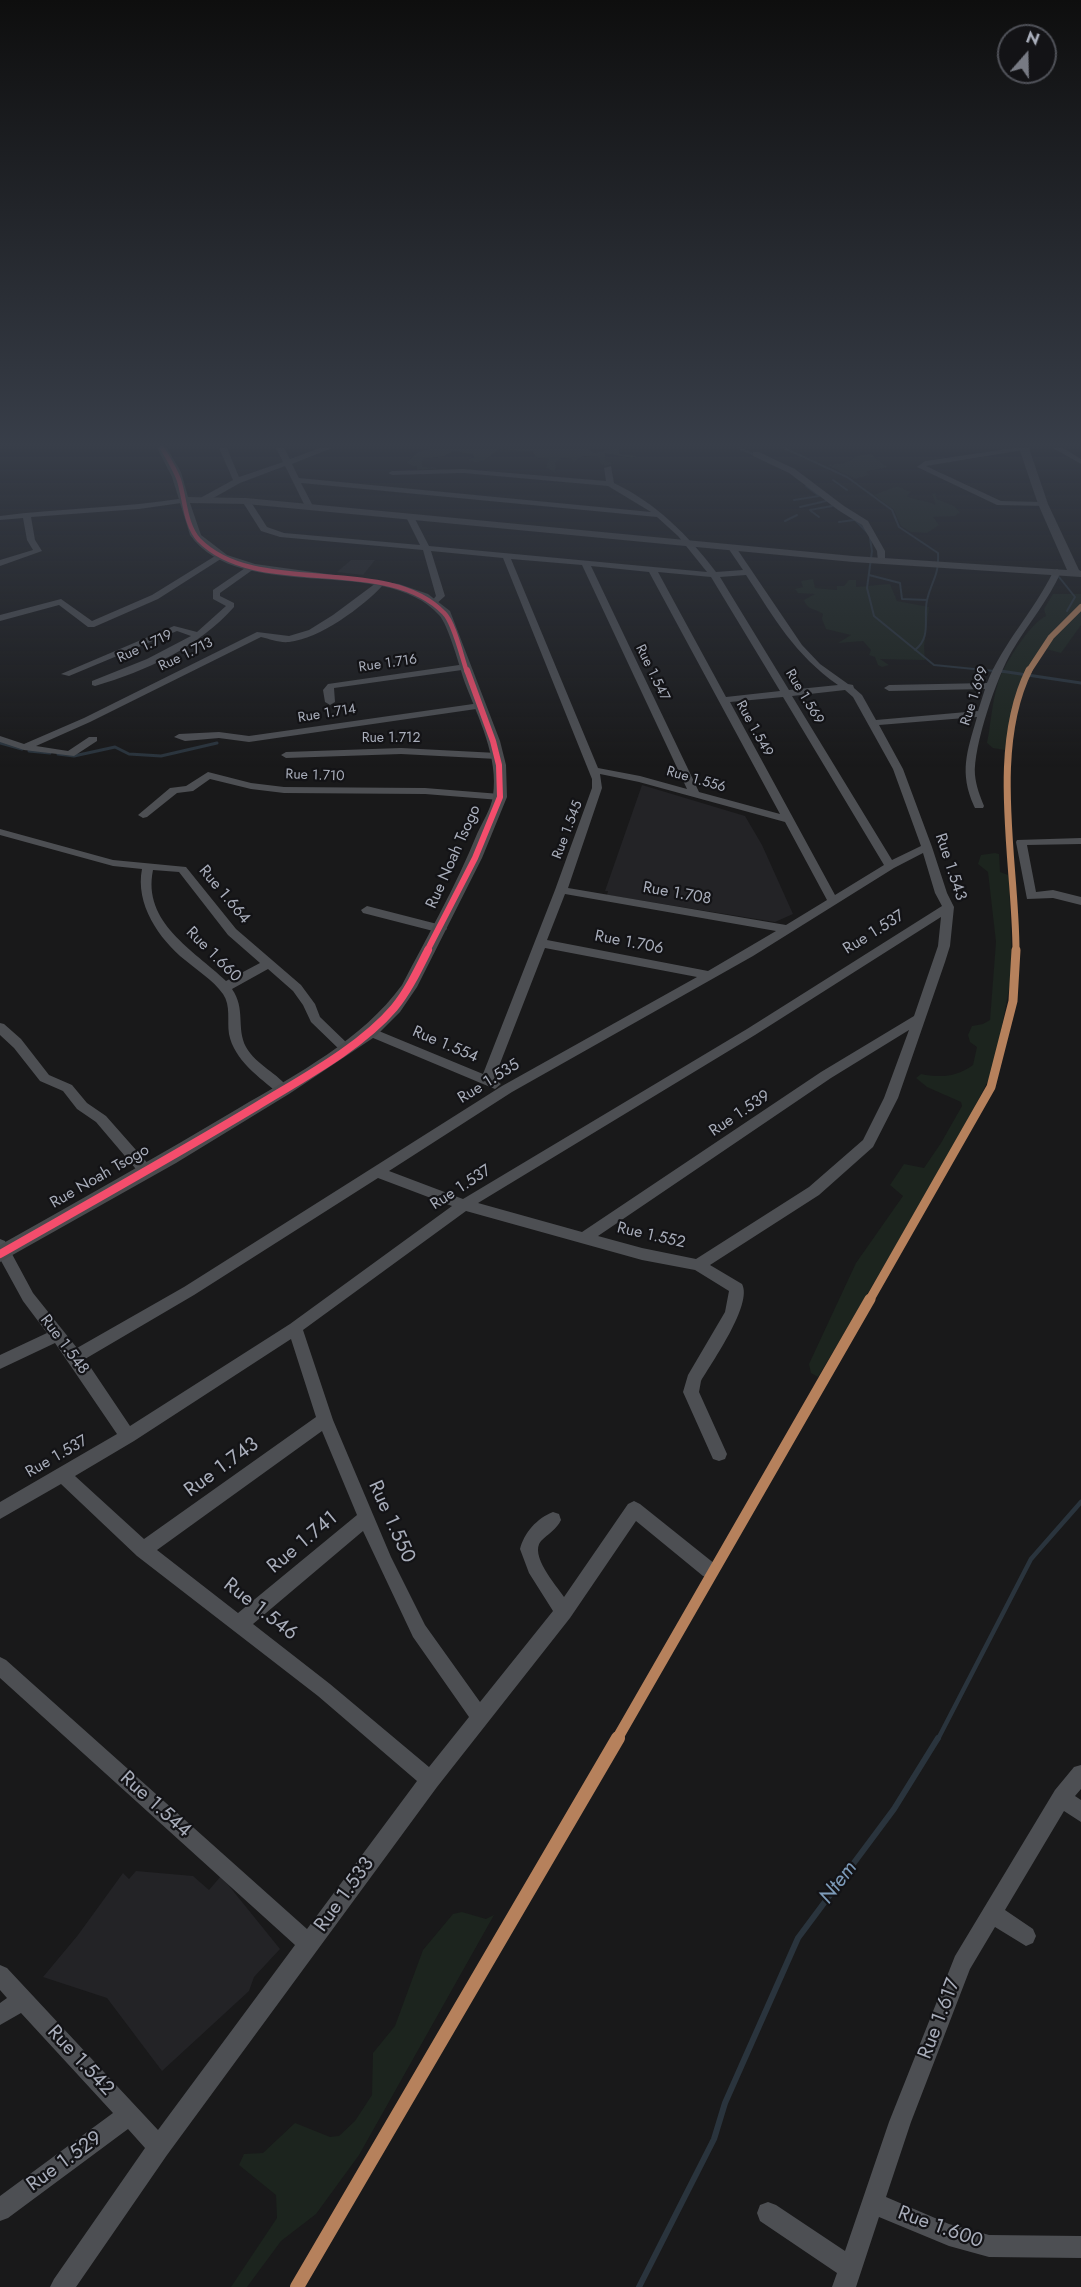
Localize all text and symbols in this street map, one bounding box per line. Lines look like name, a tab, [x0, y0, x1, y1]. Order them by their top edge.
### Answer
north arrow	[997, 24, 1057, 84]
text: N	[1023, 26, 1043, 51]
street label: Rue 1.719	[115, 627, 175, 667]
street label: Rue 1.713	[156, 635, 216, 675]
street label: Rue 1.547	[631, 642, 673, 704]
street label: Rue 1.716	[358, 652, 418, 676]
street label: Rue 1.699	[958, 664, 992, 728]
street label: Rue 1.569	[781, 666, 827, 728]
street label: Rue 1.549	[732, 698, 776, 760]
street label: Rue 1.714	[297, 701, 357, 727]
street label: Rue 1.712	[362, 731, 420, 747]
street label: Rue 1.556	[664, 764, 728, 796]
street label: Rue 1.710	[285, 767, 345, 785]
street label: Rue 1.545	[549, 798, 587, 862]
street label: Rue Noah Tsogo	[423, 802, 485, 912]
street label: Rue 1.543	[930, 831, 970, 903]
street label: Rue 1.664	[194, 862, 254, 928]
street label: Rue 1.708	[641, 879, 713, 909]
street label: Rue 1.537	[840, 907, 908, 959]
street label: Rue 1.660	[181, 923, 245, 987]
street label: Rue 1.706	[593, 927, 665, 959]
street label: Rue 1.554	[409, 1023, 481, 1067]
street label: Rue 1.535	[455, 1056, 523, 1108]
street label: Rue 1.539	[706, 1087, 774, 1141]
street label: Rue Noah Tsogo	[47, 1141, 153, 1213]
street label: Rue 1.537	[427, 1161, 495, 1215]
street label: Rue 1.552	[615, 1219, 687, 1253]
street label: Rue 1.548	[35, 1311, 93, 1379]
street label: Rue 1.537	[23, 1432, 91, 1482]
street label: Rue 1.743	[180, 1433, 264, 1503]
street label: Rue 1.550	[362, 1477, 420, 1567]
street label: Rue 1.741	[263, 1507, 343, 1579]
street label: Rue 1.546	[218, 1574, 302, 1646]
street label: Rue 1.544	[114, 1767, 196, 1843]
street label: Rue 1.533	[310, 1853, 380, 1937]
water label: Ntem	[815, 1857, 863, 1909]
street label: Rue 1.617	[914, 1975, 966, 2063]
street label: Rue 1.542	[41, 2021, 119, 2101]
street label: Rue 1.529	[23, 2127, 107, 2197]
street label: Rue 1.600	[894, 2202, 986, 2254]

